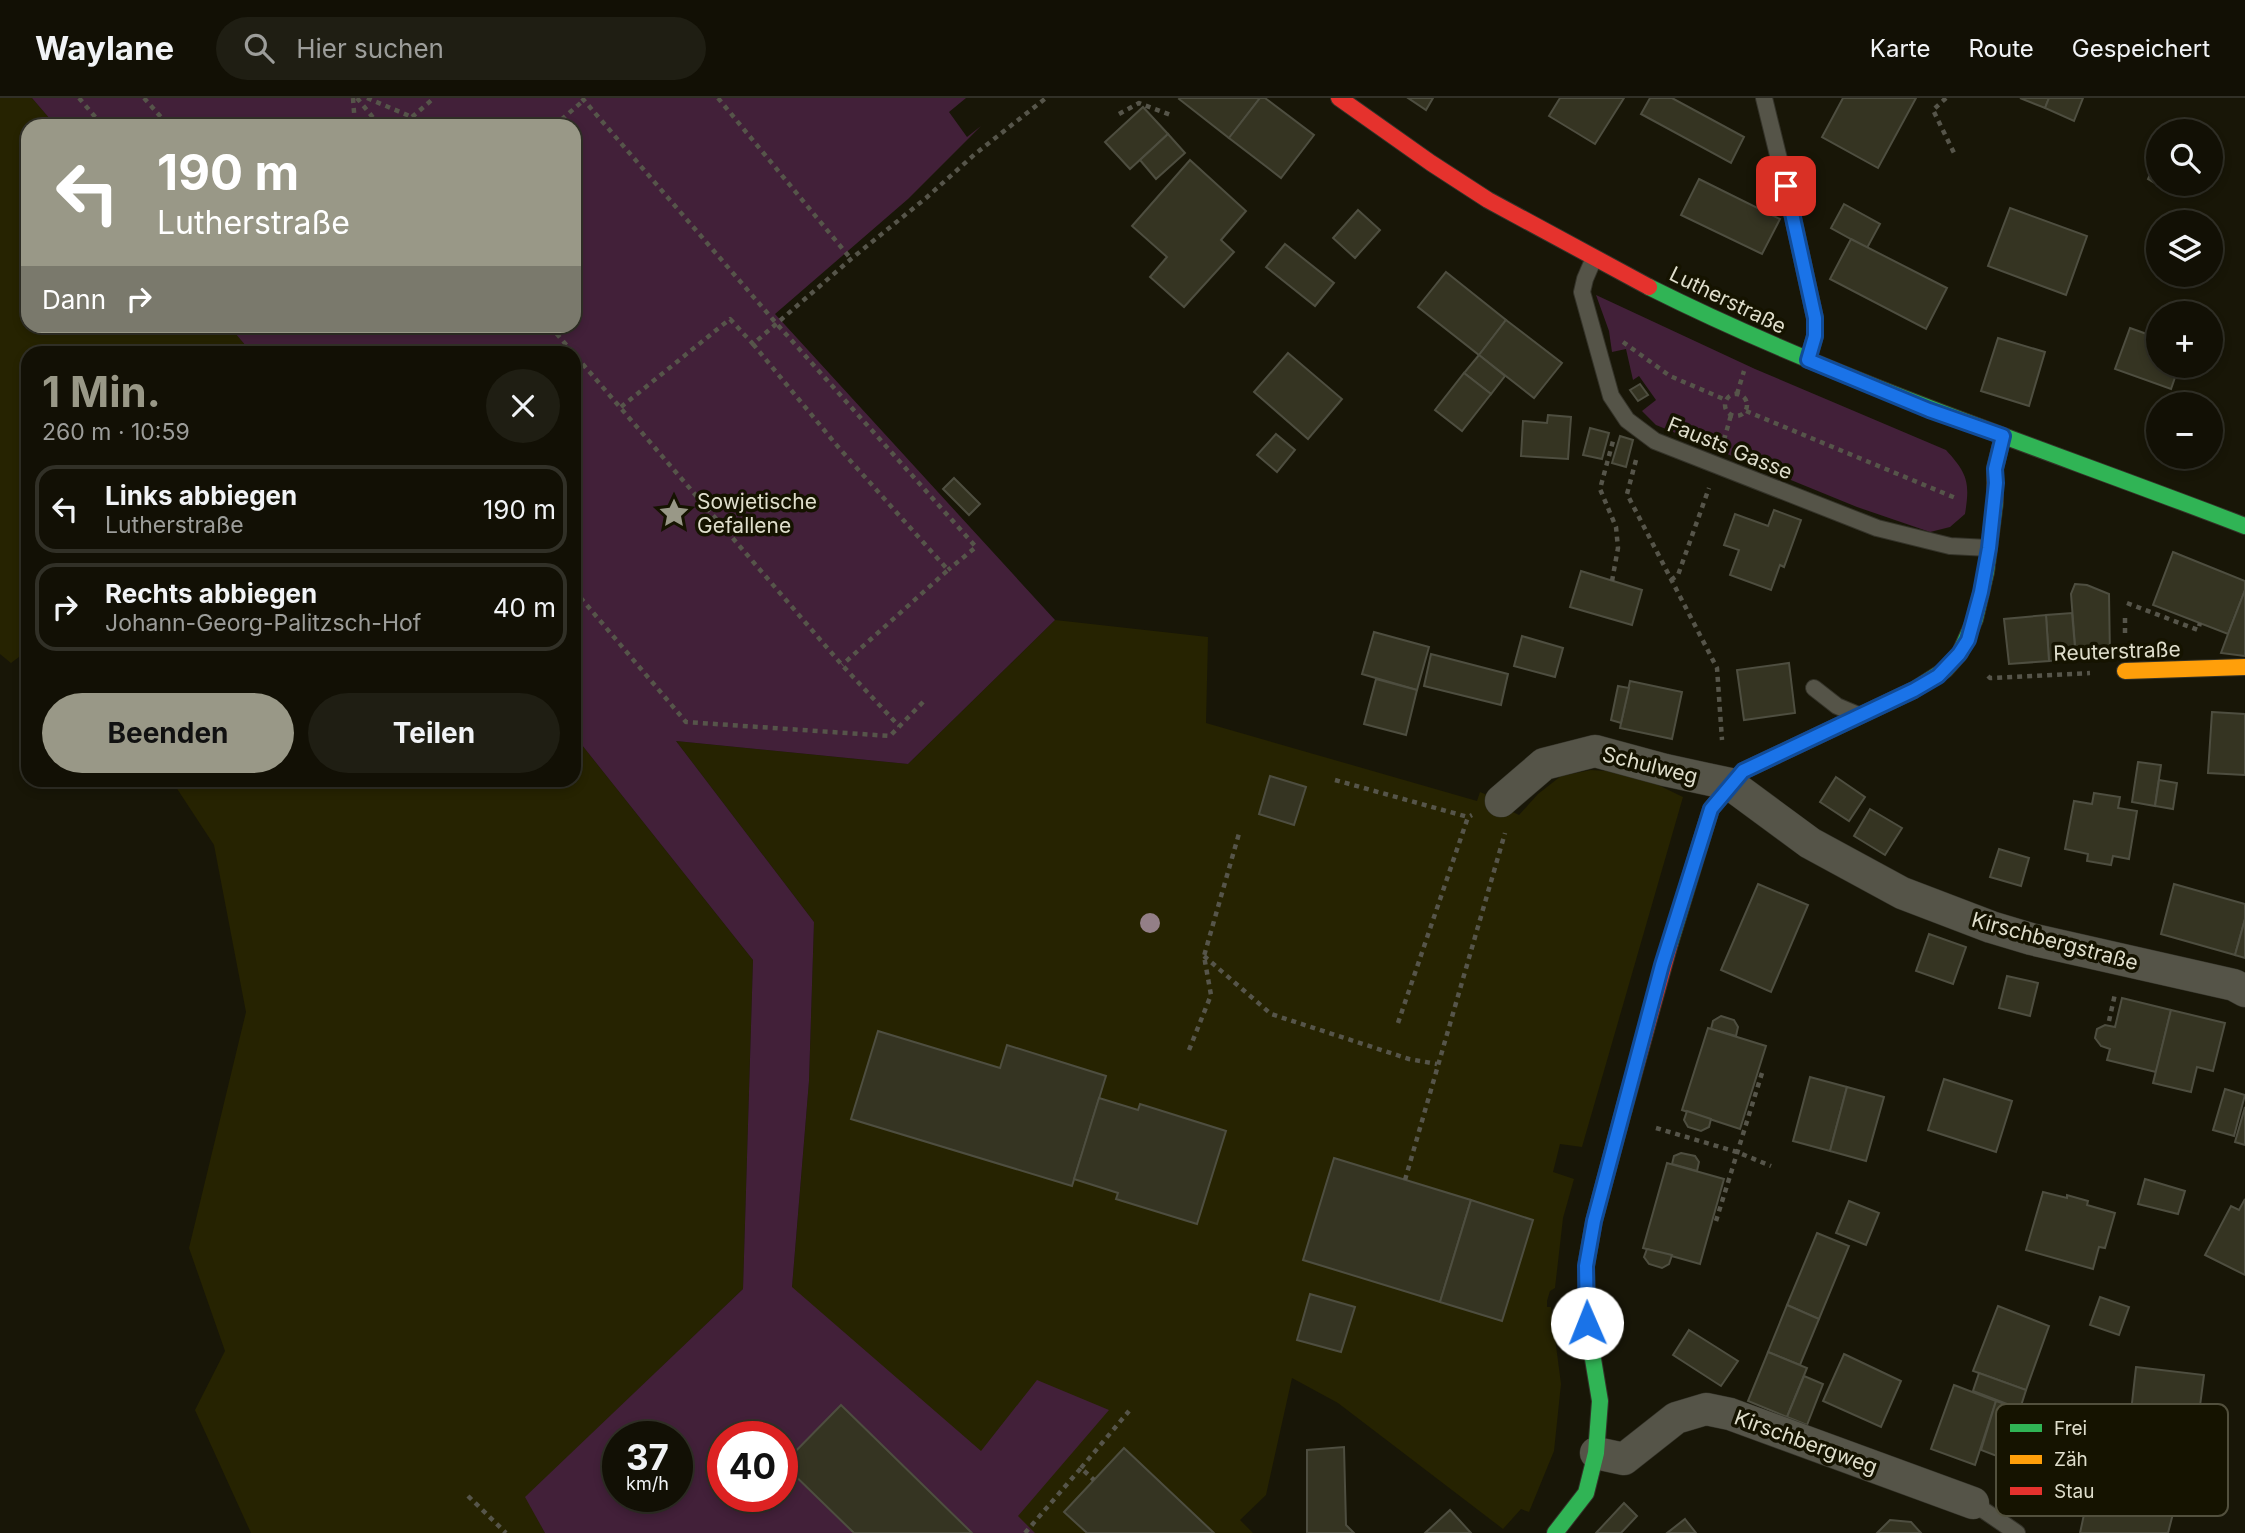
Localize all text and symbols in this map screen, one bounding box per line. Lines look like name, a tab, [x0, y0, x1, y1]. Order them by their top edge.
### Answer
search box	[216, 17, 706, 80]
text: Waylane	[35, 28, 174, 68]
icon: search	[240, 29, 278, 67]
text: Hier suchen	[296, 33, 444, 64]
text: Karte	[1870, 34, 1930, 63]
text: Route	[1968, 34, 2034, 63]
text: Gespeichert	[2072, 34, 2210, 63]
map controls	[2146, 119, 2223, 469]
button: search	[2146, 119, 2223, 196]
text: 190 m	[157, 143, 299, 202]
icon: left	[42, 147, 133, 238]
pin	[1756, 156, 1816, 216]
icon: arrive	[1767, 167, 1805, 205]
text: Lutherstraße	[157, 203, 350, 242]
button: layers	[2146, 210, 2223, 287]
street label: Lutherstraße	[1666, 261, 1790, 339]
icon: right	[120, 280, 158, 318]
text: Dann	[42, 284, 106, 315]
button: +	[2146, 301, 2223, 378]
text: 1 Min.	[42, 366, 161, 417]
button: close	[486, 369, 560, 443]
button: −	[2146, 392, 2223, 469]
street label: Fausts Gasse	[1664, 412, 1796, 484]
text: 260 m · 10:59	[42, 418, 190, 446]
text: Links abbiegen	[105, 480, 297, 511]
place label: Sowjetische Gefallene	[697, 489, 817, 538]
icon: left	[46, 490, 84, 528]
text: 190 m	[483, 494, 556, 525]
place icon: Sowjetische Gefallene	[657, 496, 691, 530]
text: Lutherstraße	[105, 511, 244, 539]
text: Rechts abbiegen	[105, 578, 317, 609]
icon: right	[46, 588, 84, 626]
text: 40 m	[493, 592, 556, 623]
text: Johann-Georg-Palitzsch-Hof	[105, 609, 421, 637]
street label: Reuterstraße	[2053, 636, 2181, 666]
button: Beenden	[42, 693, 294, 773]
button: Teilen	[308, 693, 560, 773]
street label: Schulweg	[1600, 741, 1700, 789]
street label: Kirschbergstraße	[1969, 907, 2141, 975]
position arrow	[1550, 1286, 1624, 1360]
legend	[1996, 1404, 2228, 1516]
street label: Kirschbergweg	[1731, 1405, 1881, 1479]
text: Frei	[2054, 1417, 2087, 1440]
speed limit sign: 40	[707, 1421, 798, 1512]
text: 37	[626, 1436, 669, 1478]
text: Zäh	[2054, 1448, 2088, 1471]
text: km/h	[626, 1473, 669, 1494]
text: Stau	[2054, 1480, 2094, 1503]

